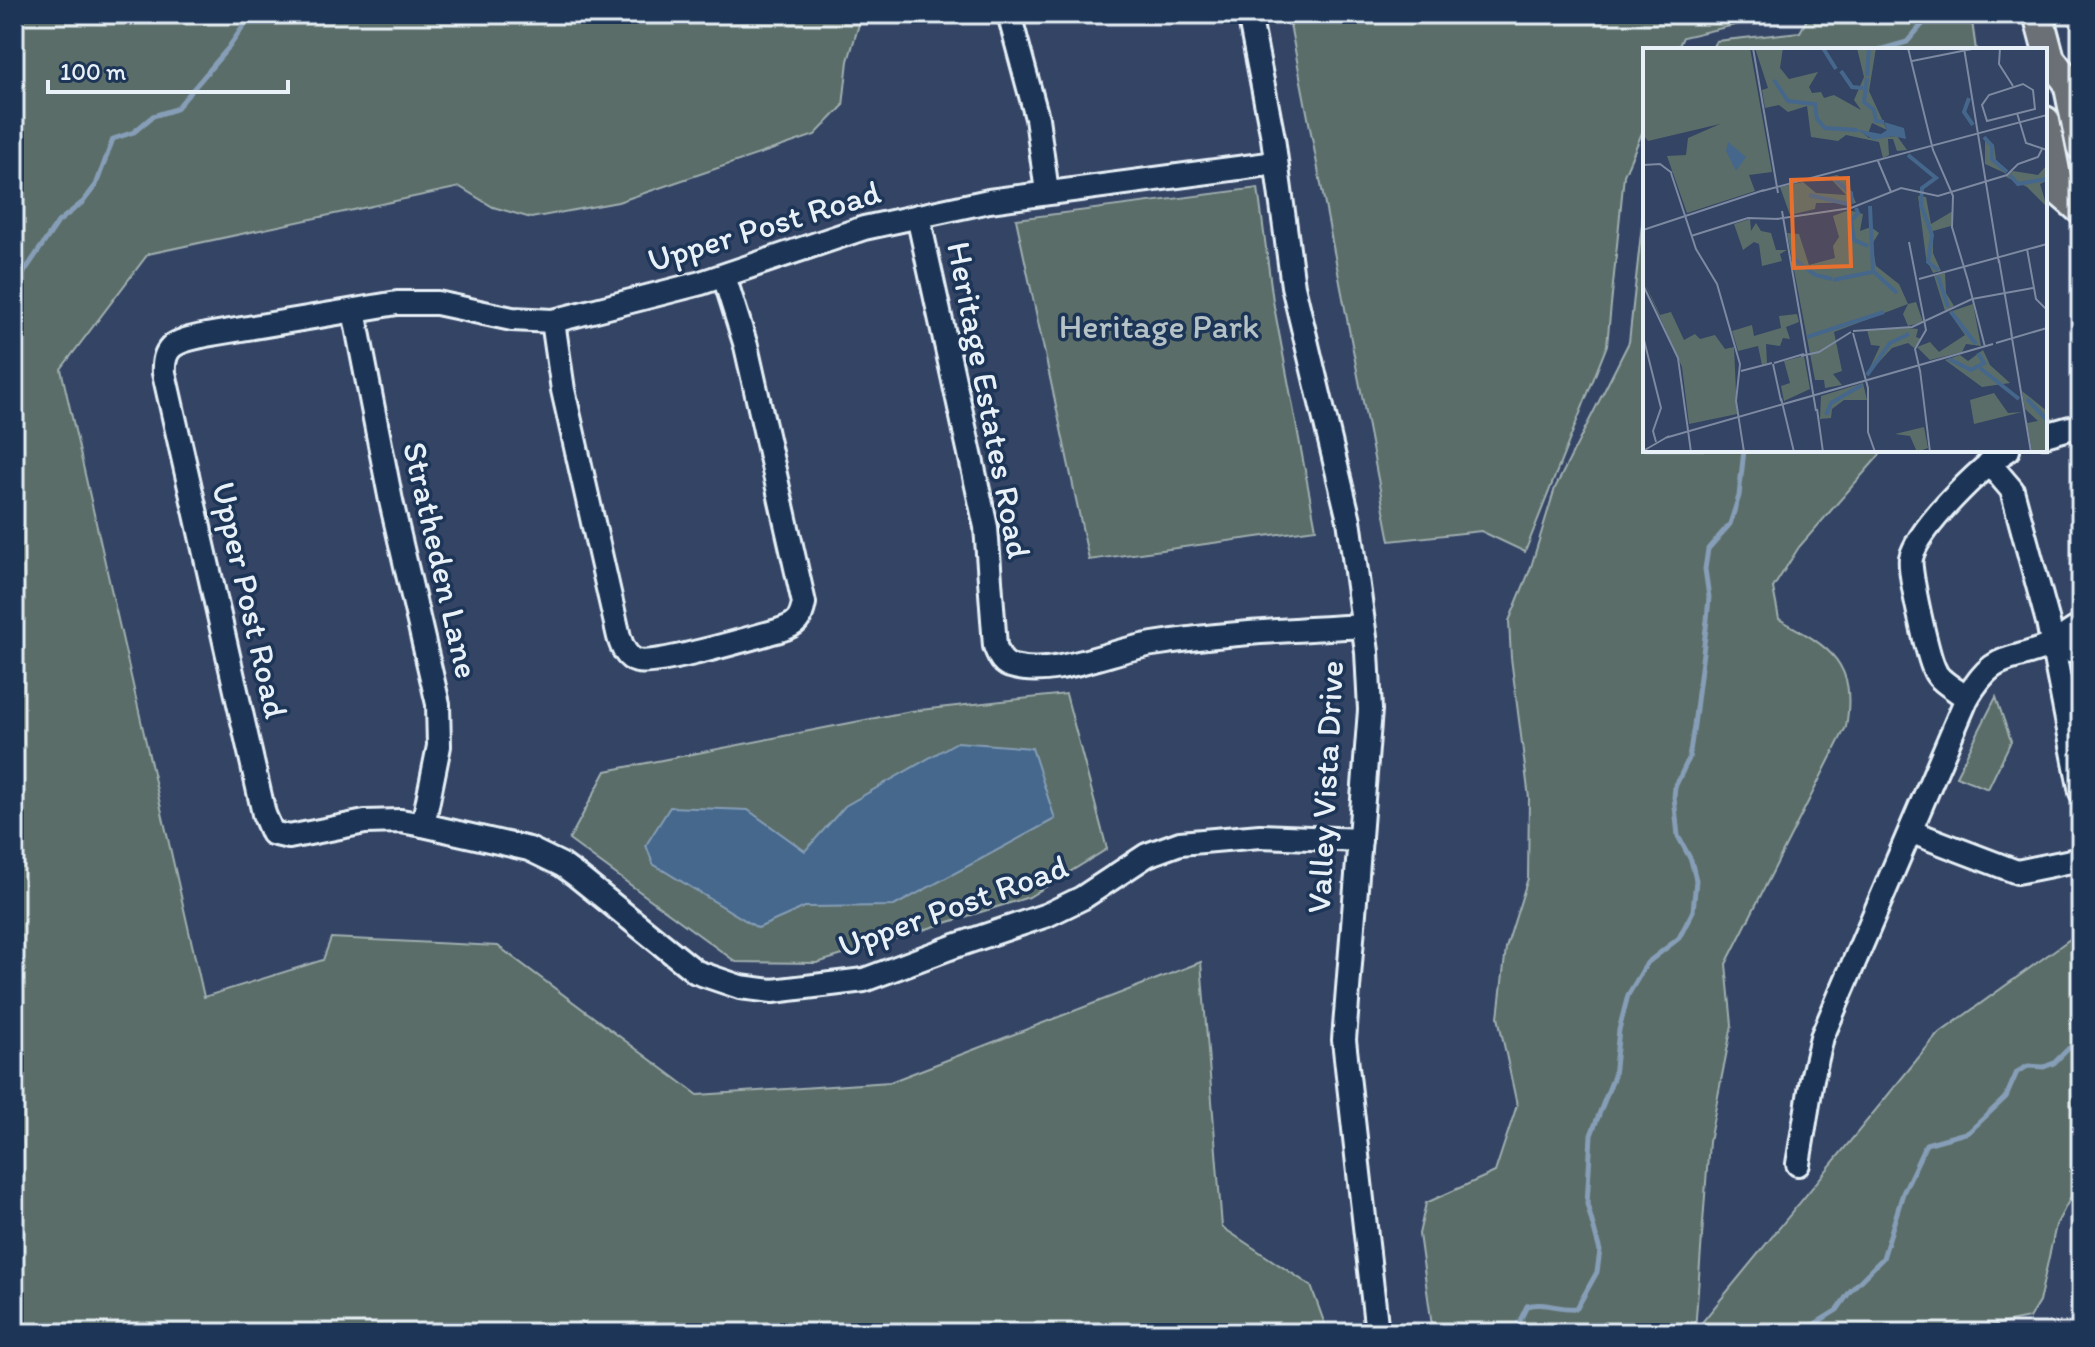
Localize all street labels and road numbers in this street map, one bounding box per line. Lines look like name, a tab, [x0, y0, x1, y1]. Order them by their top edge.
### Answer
street label: Upper Post Road	[643, 171, 886, 281]
street label: Heritage Estates Road	[938, 238, 1040, 562]
street label: Stratheden Lane	[394, 438, 488, 682]
street label: Upper Post Road	[203, 478, 297, 723]
street label: Valley Vista Drive	[1298, 659, 1352, 915]
street label: Upper Post Road	[833, 845, 1074, 967]

